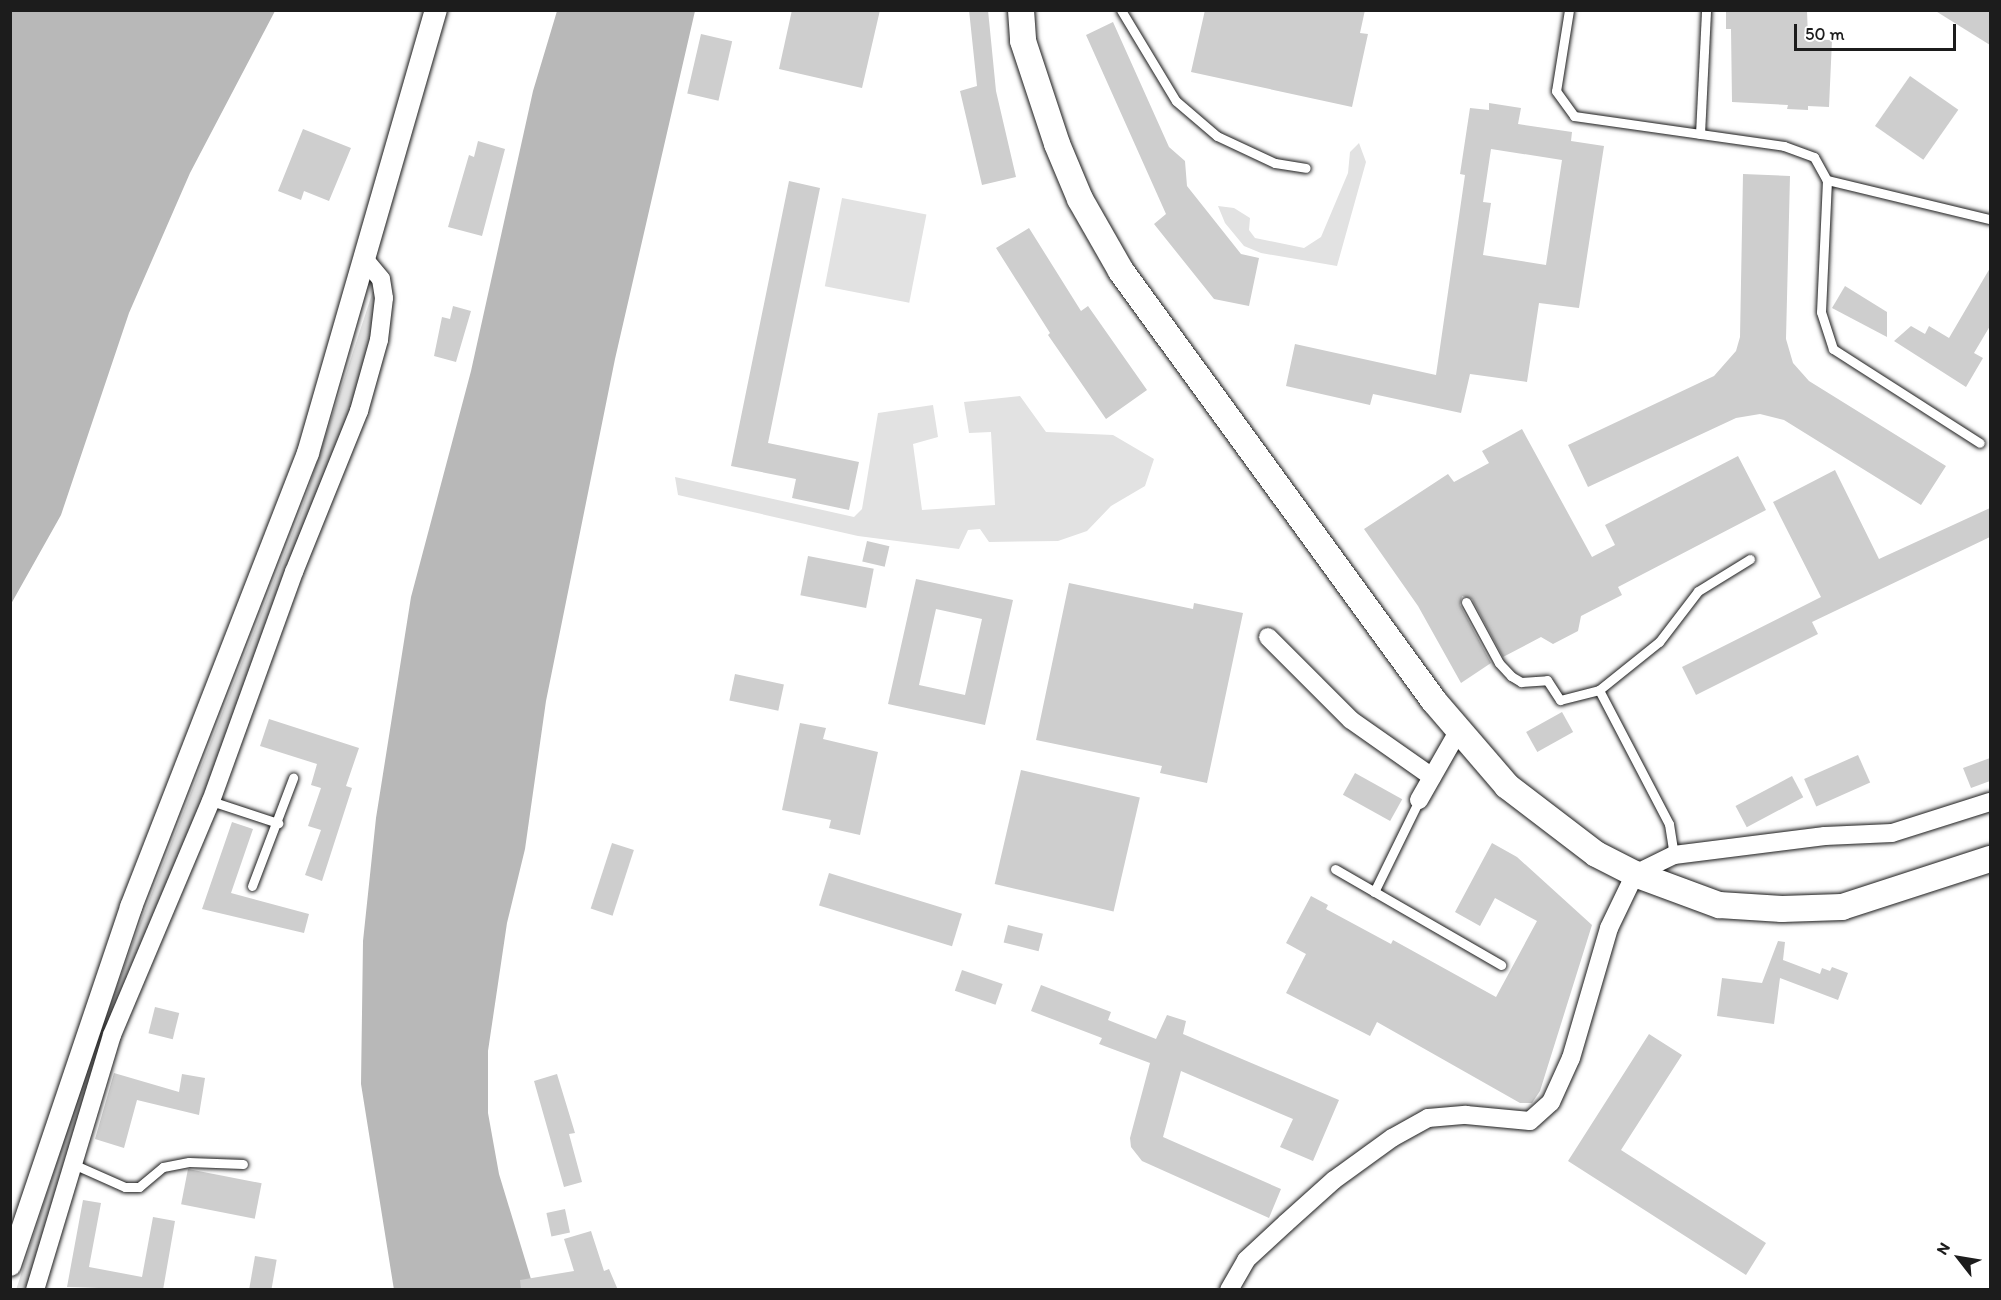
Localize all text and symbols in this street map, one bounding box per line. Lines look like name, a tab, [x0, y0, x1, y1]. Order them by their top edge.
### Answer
scale bar	[1797, 12, 1959, 50]
text: 50 m	[1805, 23, 1845, 45]
north arrow	[1929, 1228, 1989, 1288]
text: N	[1932, 1239, 1954, 1258]

